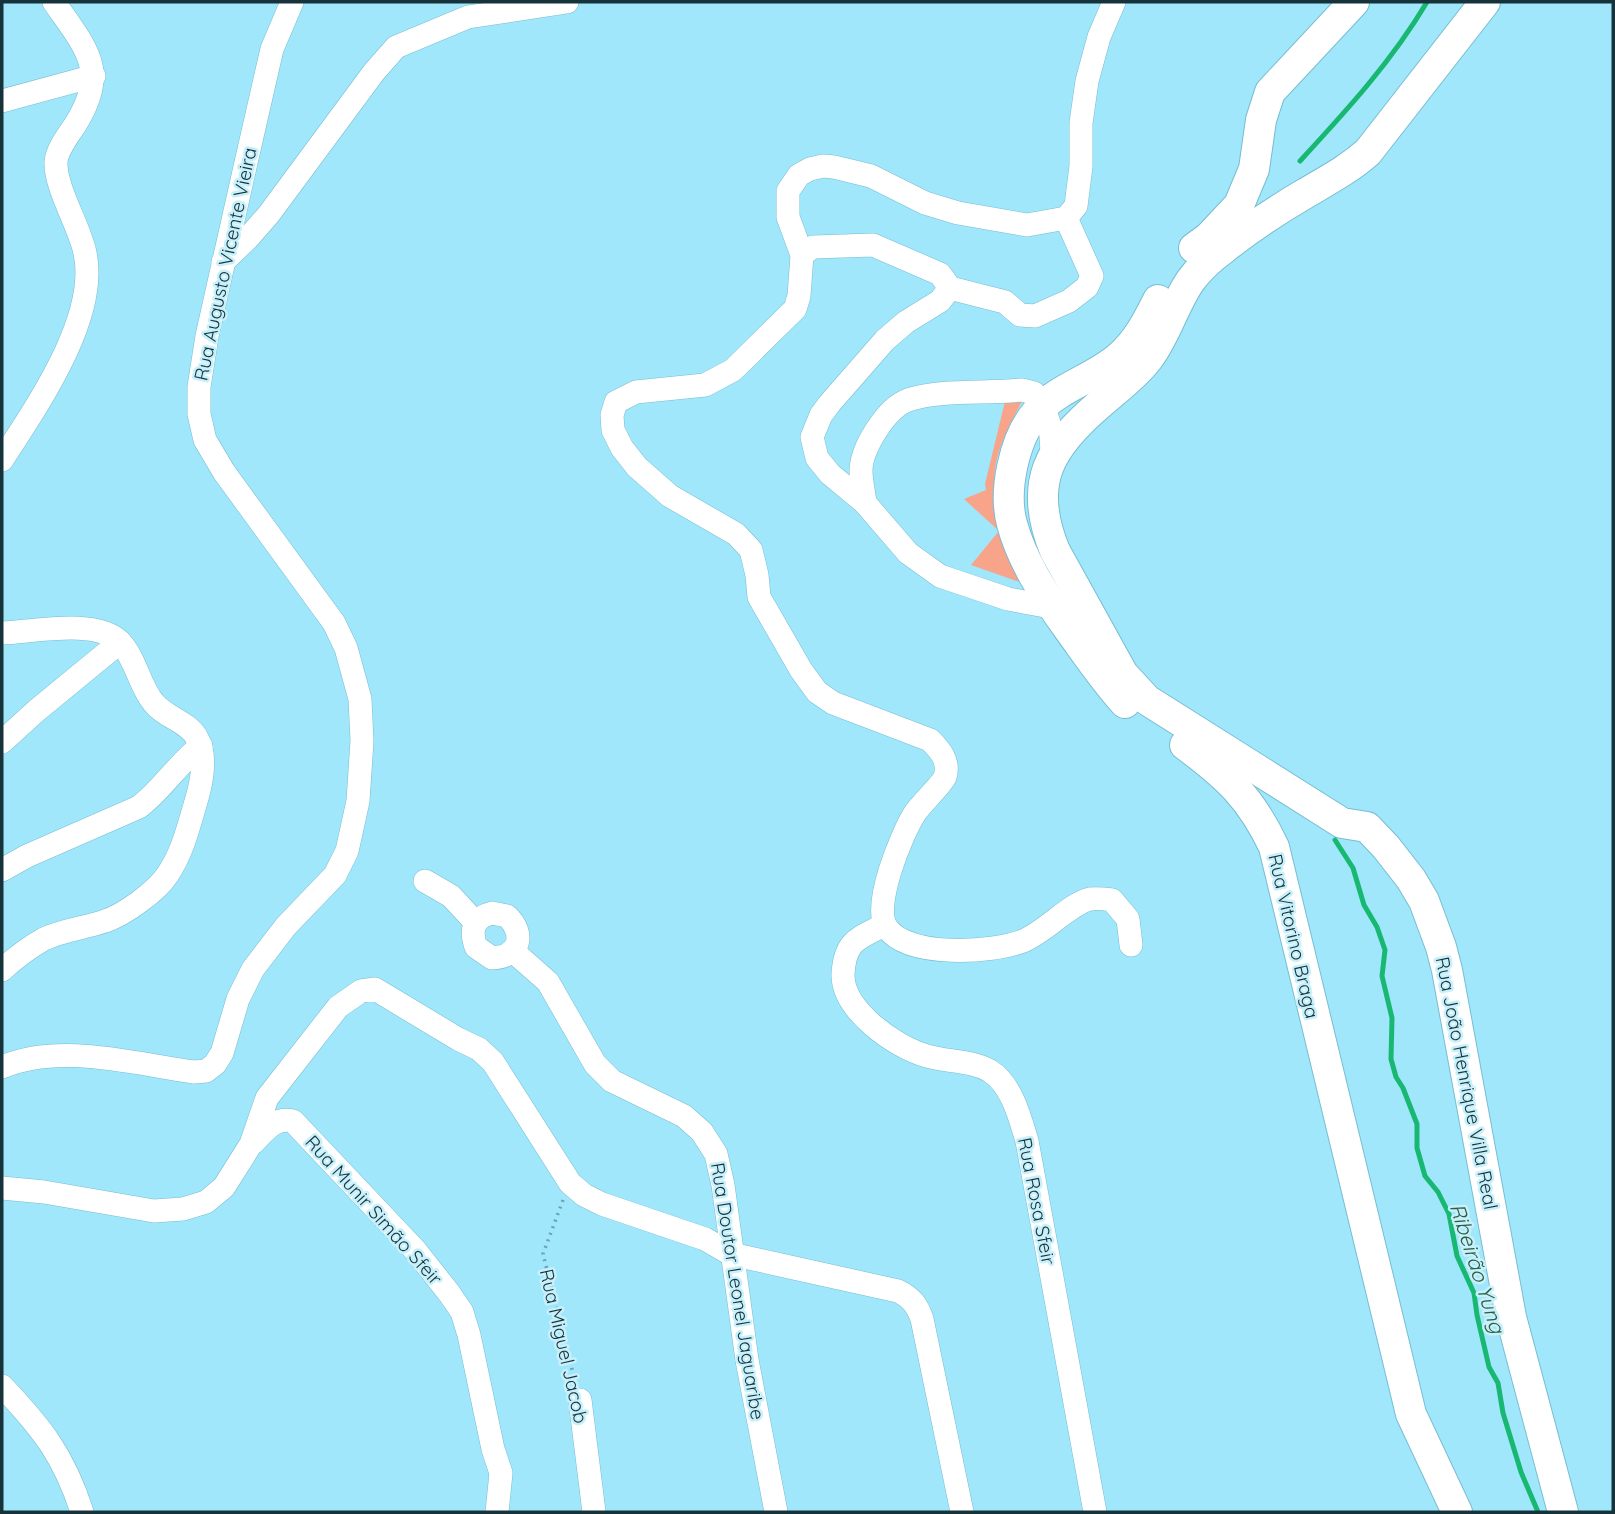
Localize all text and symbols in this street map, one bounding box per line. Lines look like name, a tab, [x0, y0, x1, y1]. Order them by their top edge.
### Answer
street label: Rua Augusto Vicente Vieira	[189, 145, 261, 383]
street label: Rua Vitorino Braga	[1263, 852, 1325, 1020]
street label: Rua João Henrique Villa Real	[1431, 955, 1503, 1211]
street label: Rua Munir Simão Sfeir	[300, 1130, 448, 1290]
street label: Rua Rosa Sfeir	[1013, 1135, 1061, 1267]
street label: Rua Doutor Leonel Jaguaribe	[706, 1161, 770, 1421]
water label: Ribeirão Yung	[1445, 1200, 1512, 1338]
street label: Rua Miguel Jacob	[535, 1266, 593, 1426]

